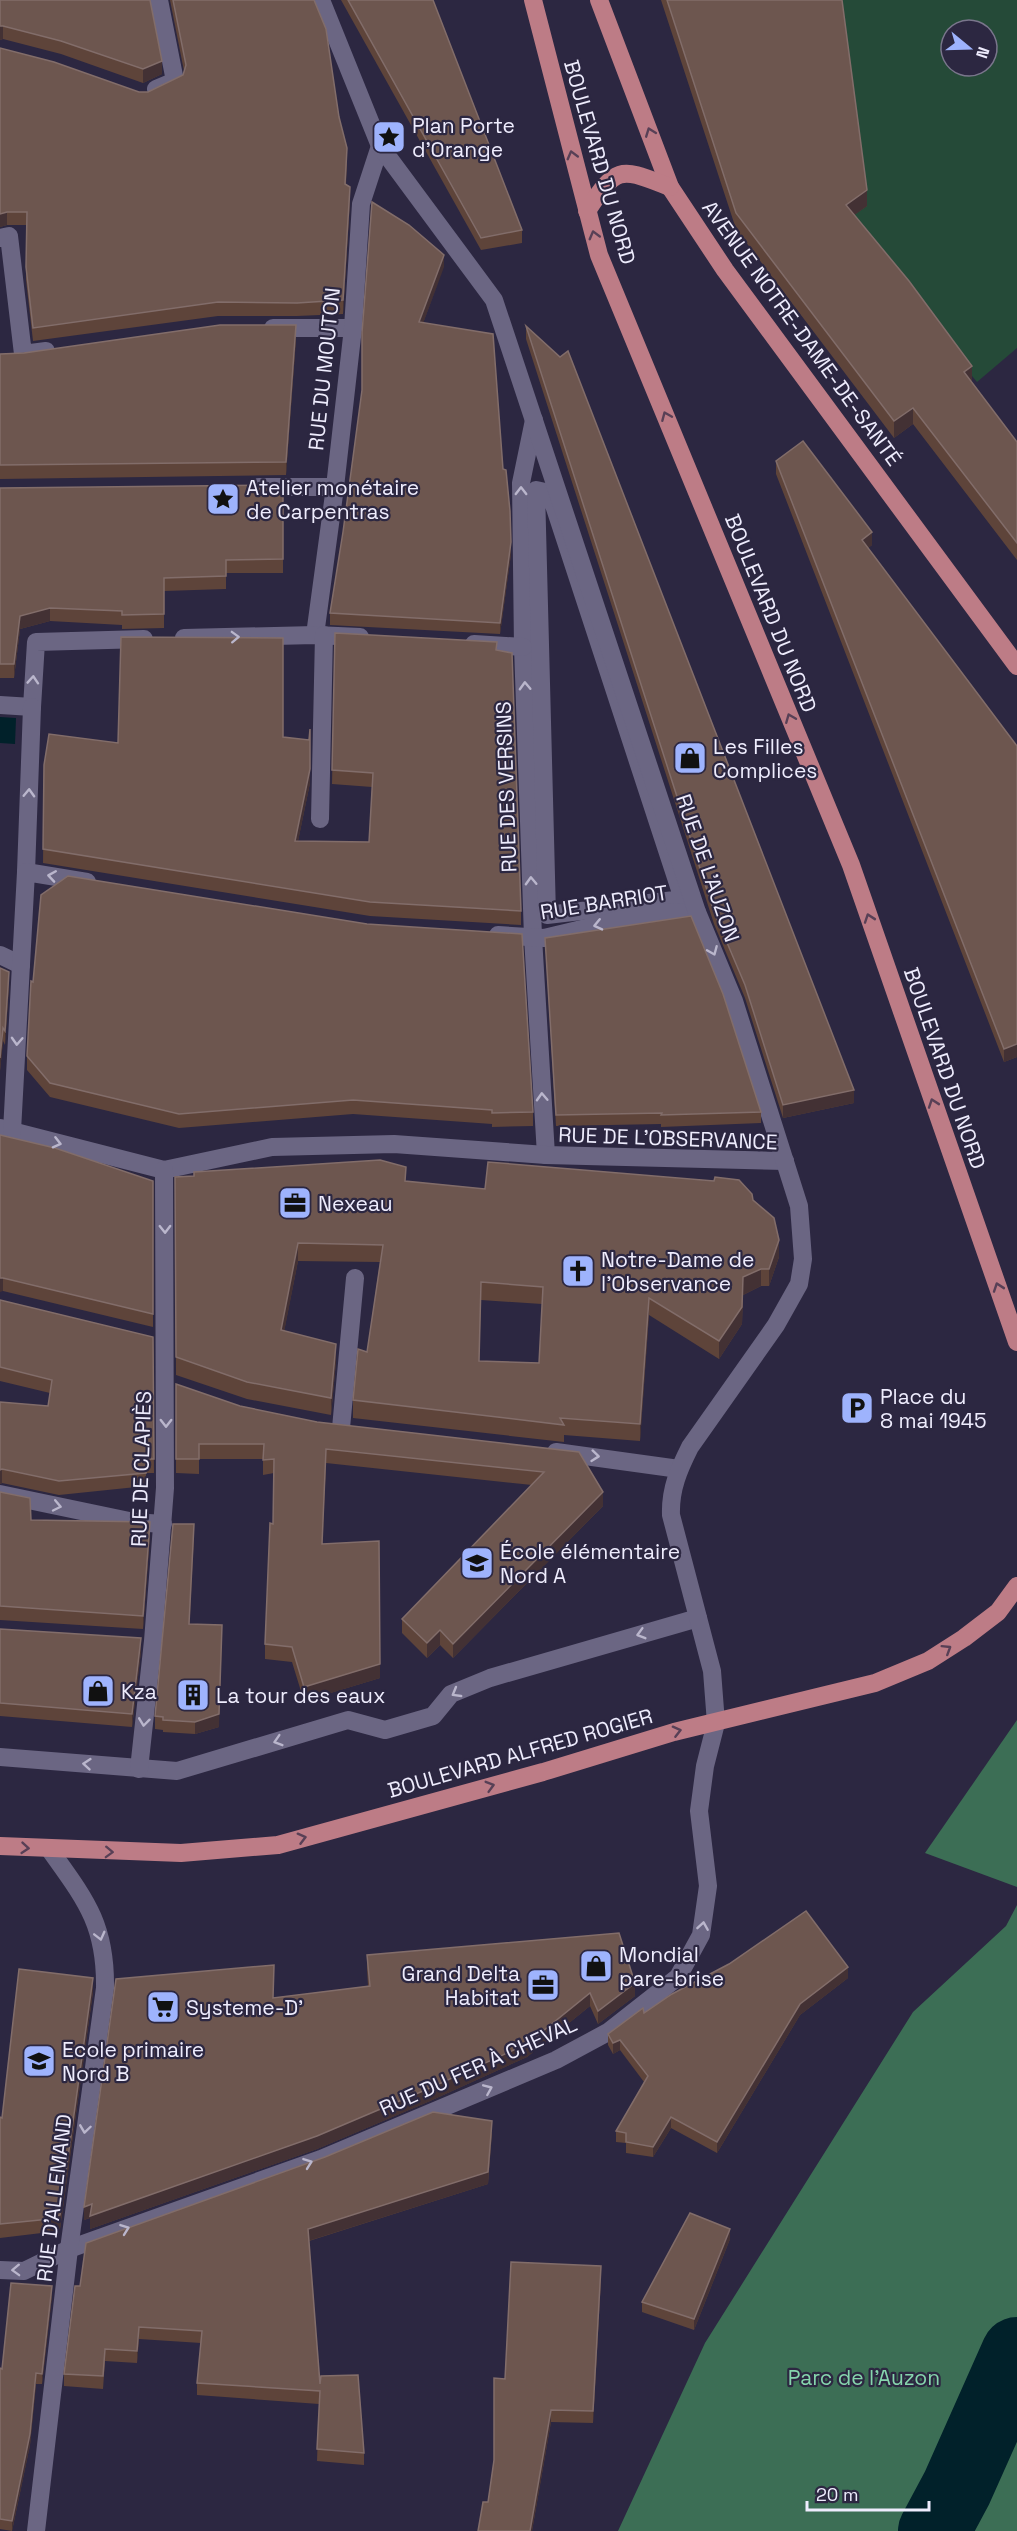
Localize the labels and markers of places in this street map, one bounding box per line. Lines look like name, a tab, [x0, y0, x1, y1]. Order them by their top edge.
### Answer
place label: Plan Porte d'Orange	[412, 112, 515, 163]
place icon: Plan Porte d'Orange	[371, 119, 407, 155]
place label: Atelier monétaire de Carpentras	[246, 474, 419, 525]
place icon: Atelier monétaire de Carpentras	[205, 481, 241, 517]
place label: Les Filles Complices	[713, 733, 817, 784]
shop icon: Les Filles Complices	[672, 740, 708, 776]
office icon: Nexeau	[277, 1185, 313, 1221]
place label: Nexeau	[318, 1190, 393, 1217]
place label: Notre-Dame de l'Observance	[601, 1246, 755, 1297]
church icon: Notre-Dame de l'Observance	[560, 1253, 596, 1289]
place label: Place du 8 mai 1945	[880, 1383, 987, 1434]
parking icon: Place du 8 mai 1945	[839, 1390, 875, 1426]
place label: École élémentaire Nord A	[500, 1538, 680, 1589]
school or university icon: École élémentaire Nord A	[459, 1545, 495, 1581]
shop icon: Kza	[80, 1673, 116, 1709]
building icon: La tour des eaux	[175, 1677, 211, 1713]
place label: Kza	[121, 1678, 157, 1705]
place label: La tour des eaux	[216, 1682, 385, 1709]
place label: Mondial pare-brise	[619, 1941, 724, 1992]
shop icon: Mondial pare-brise	[578, 1948, 614, 1984]
place label: Grand Delta Habitat	[402, 1960, 520, 2011]
office icon: Grand Delta Habitat	[525, 1967, 561, 2003]
supermarket icon: Systeme-D'	[145, 1989, 181, 2025]
place label: Systeme-D'	[186, 1994, 303, 2021]
place label: Ecole primaire Nord B	[62, 2036, 204, 2087]
school or university icon: Ecole primaire Nord B	[21, 2043, 57, 2079]

